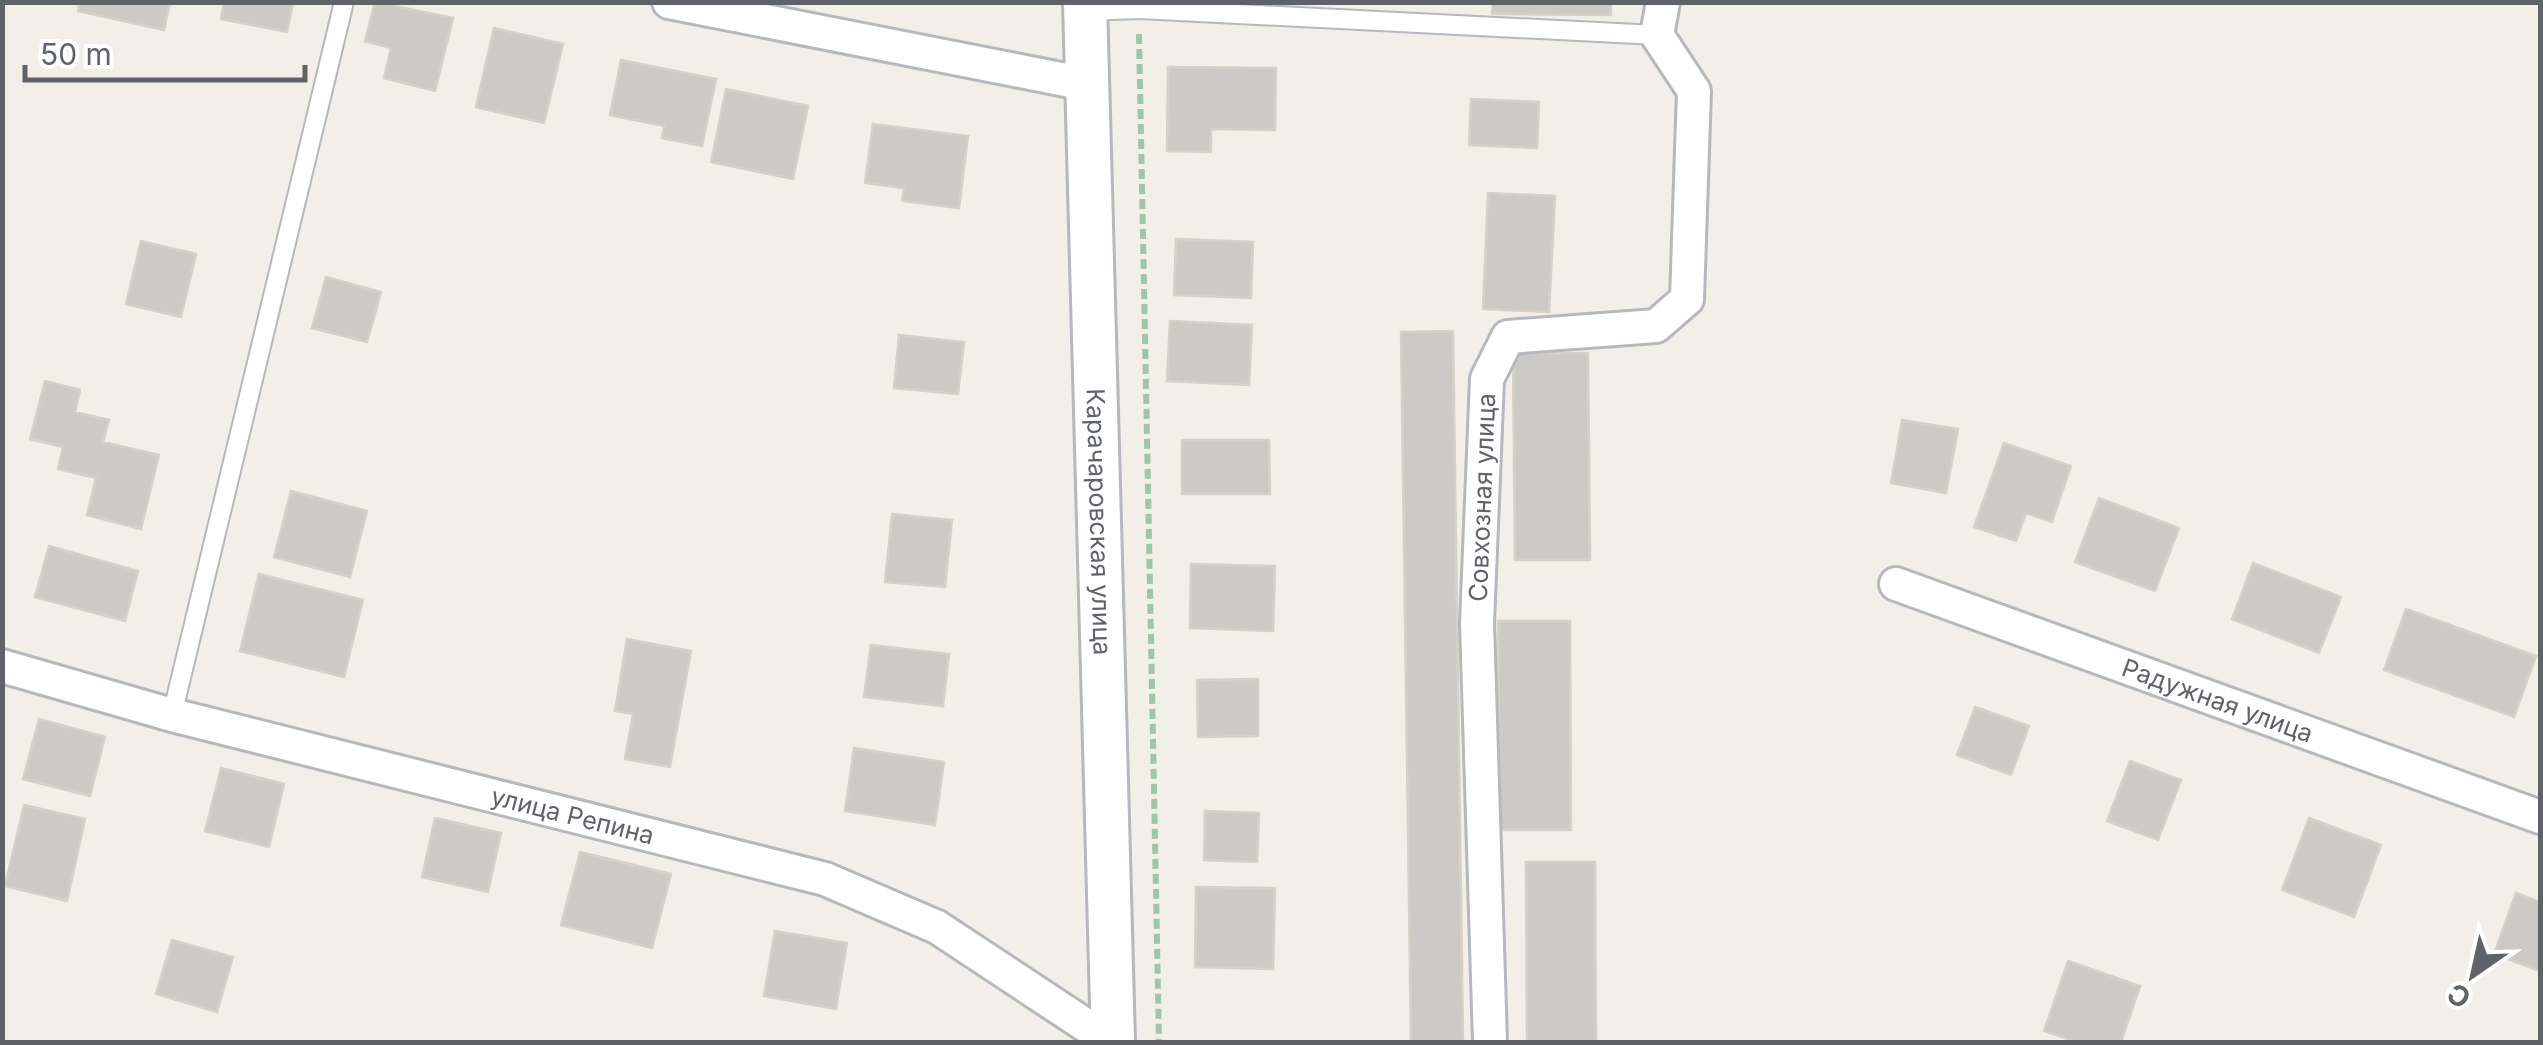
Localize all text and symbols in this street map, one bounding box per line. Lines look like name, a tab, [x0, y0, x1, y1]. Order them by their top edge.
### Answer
scale bar	[25, 20, 305, 82]
text: 50 m	[40, 36, 112, 72]
street label: Карачаровская улица	[1080, 388, 1118, 656]
street label: Совхозная улица	[1463, 392, 1501, 602]
street label: Радужная улица	[2118, 652, 2317, 749]
street label: улица Репина	[488, 781, 657, 850]
north arrow	[2423, 925, 2523, 1025]
text: С	[2441, 976, 2477, 1016]

